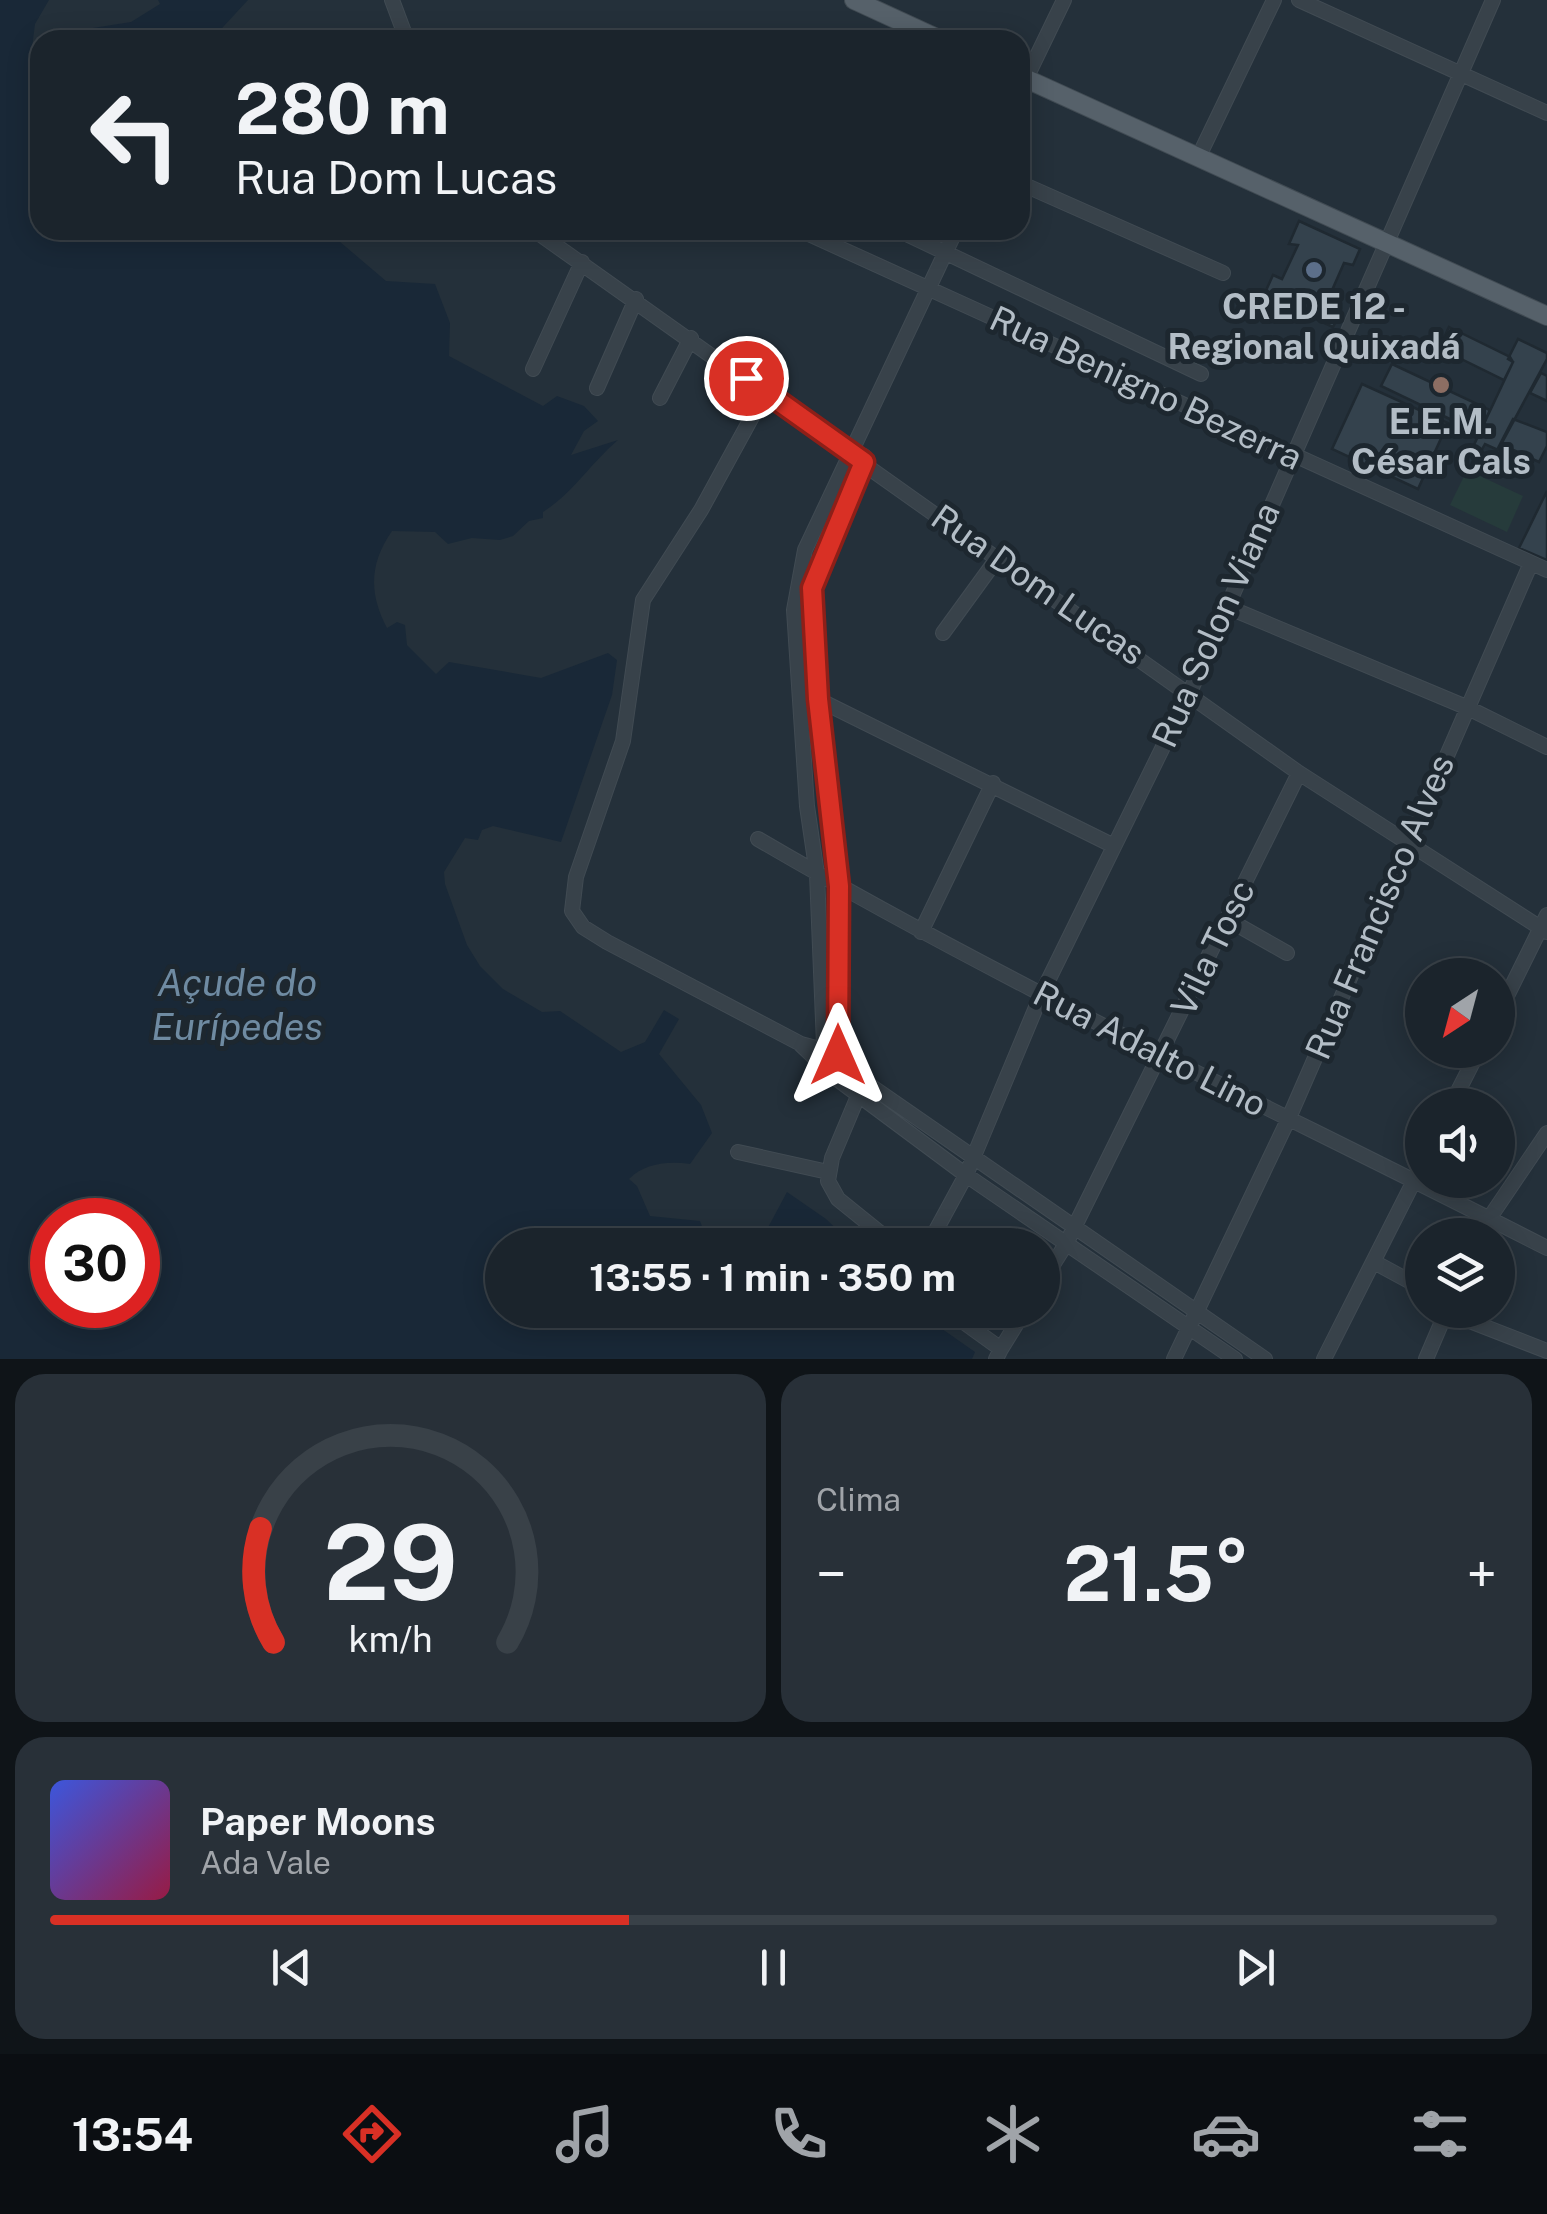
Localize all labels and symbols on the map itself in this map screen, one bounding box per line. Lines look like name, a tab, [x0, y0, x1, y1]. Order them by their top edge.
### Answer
marker: CREDE 12 - Regional Quixadá	[1303, 259, 1325, 281]
place label: CREDE 12 - Regional Quixadá	[1167, 286, 1461, 367]
street label: Rua Benigno Bezerra	[984, 297, 1309, 478]
pin	[704, 336, 789, 421]
marker: E.E.M. César Cals	[1430, 374, 1452, 396]
place label: E.E.M. César Cals	[1351, 401, 1531, 482]
street label: Rua Dom Lucas	[924, 496, 1153, 673]
street label: Rua Solon Viana	[1143, 496, 1288, 753]
street label: Rua Francisco Alves	[1297, 748, 1462, 1065]
street label: Vila Tosc	[1162, 873, 1263, 1022]
north arrow	[1405, 958, 1515, 1068]
water label: Açude do Eurípedes	[151, 960, 323, 1049]
street label: Rua Adalto Lino	[1027, 972, 1273, 1125]
position arrow	[786, 1003, 890, 1107]
speed limit sign: 30	[30, 1198, 160, 1328]

